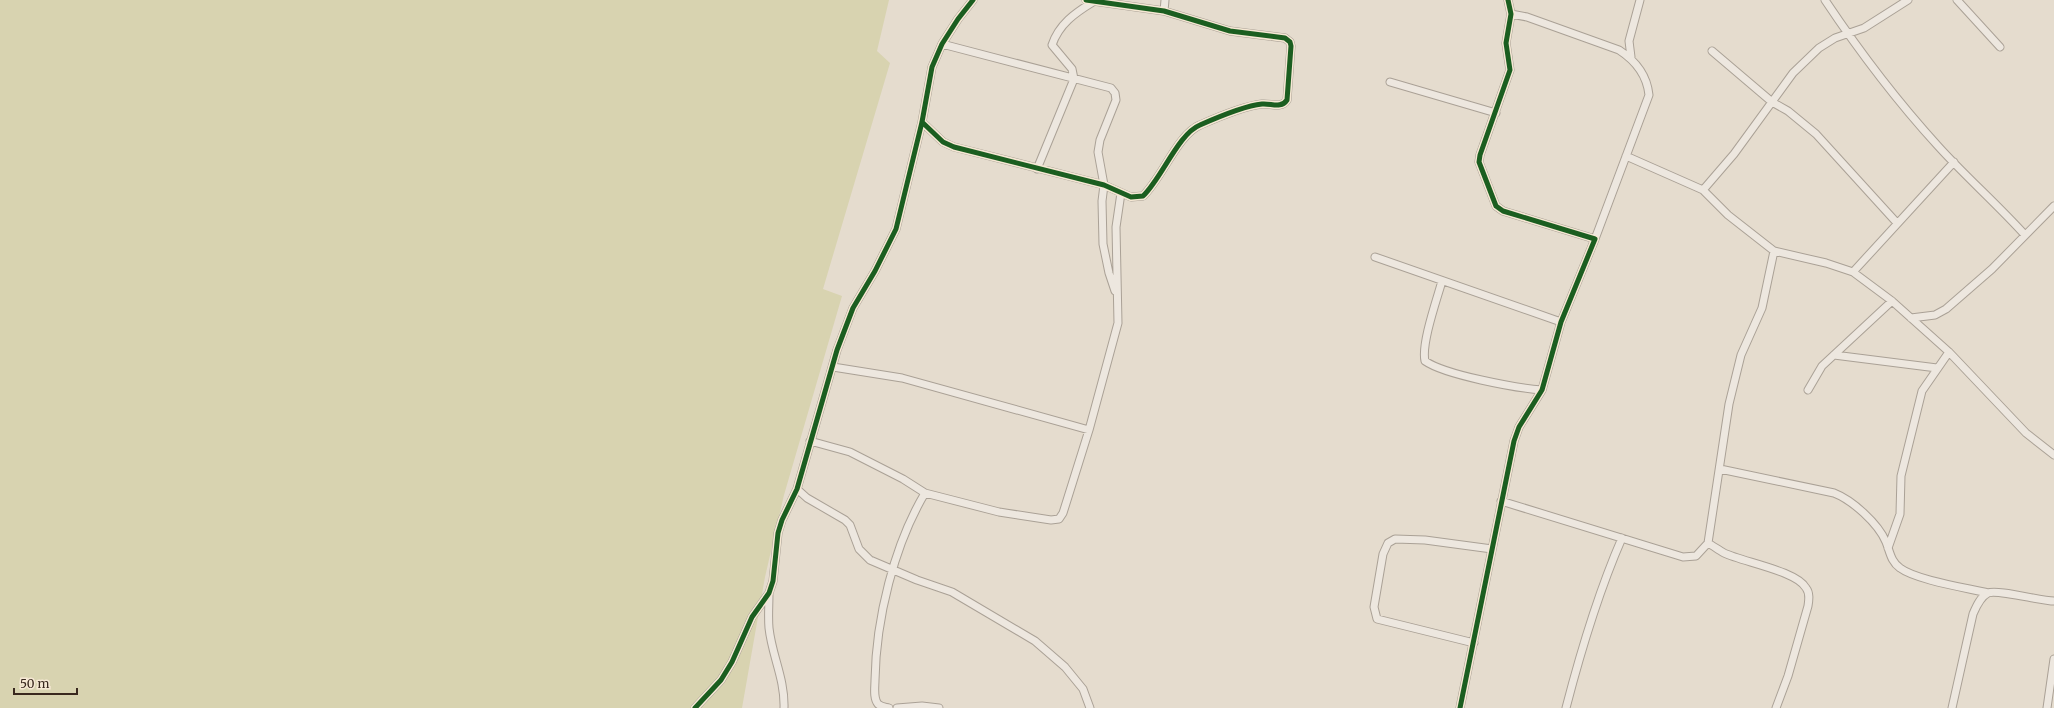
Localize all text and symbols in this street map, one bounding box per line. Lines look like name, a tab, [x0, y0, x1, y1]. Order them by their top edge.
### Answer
scale bar	[14, 670, 77, 696]
text: 50 m	[20, 676, 49, 691]

